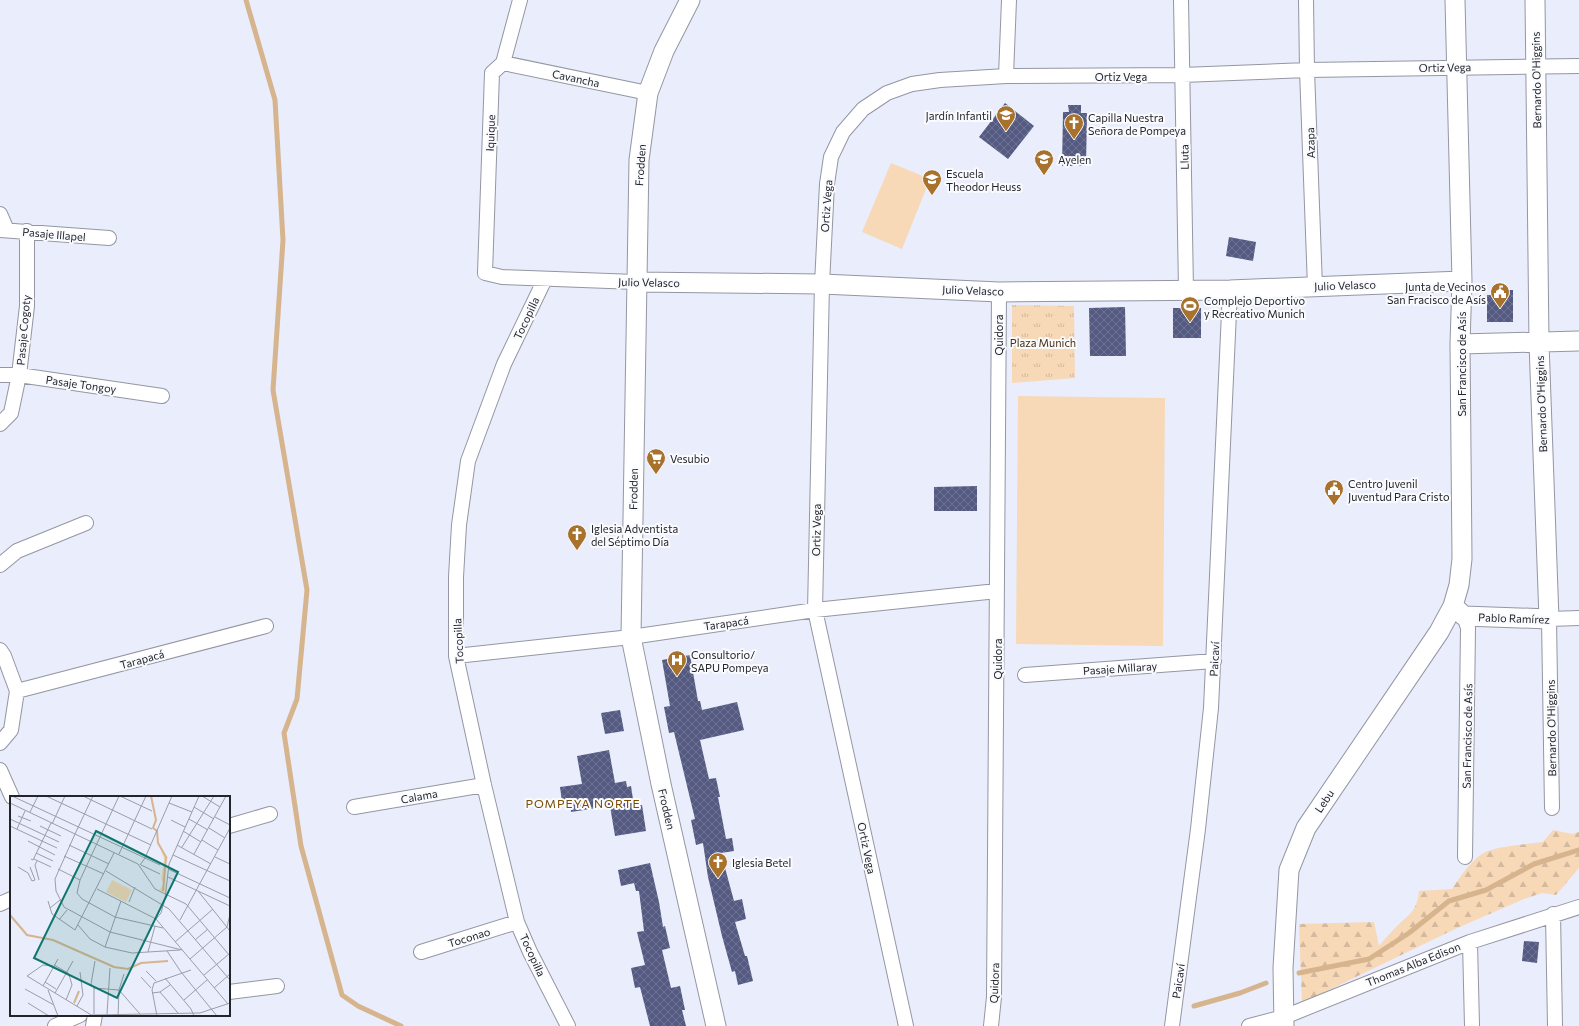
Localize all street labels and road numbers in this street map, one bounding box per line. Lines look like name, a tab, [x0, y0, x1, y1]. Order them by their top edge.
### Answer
street label: Bernardo O'Higgins	[1529, 31, 1543, 129]
street label: Ortiz Vega	[1419, 60, 1471, 74]
street label: Cavancha	[551, 67, 601, 89]
street label: Ortiz Vega	[1095, 70, 1147, 83]
street label: Iquique	[483, 114, 497, 152]
street label: Azapa	[1303, 127, 1317, 159]
street label: Frodden	[632, 144, 648, 186]
street label: Lluta	[1177, 144, 1191, 170]
street label: Ortiz Vega	[818, 179, 834, 233]
street label: Pasaje Illapel	[22, 225, 86, 243]
street label: Julio Velasco	[618, 275, 680, 290]
street label: Julio Velasco	[1314, 277, 1377, 294]
street label: Julio Velasco	[942, 282, 1005, 299]
street label: Pasaje Cogoty	[13, 294, 33, 366]
street label: Tocopilla	[511, 295, 541, 341]
street label: San Francisco de Asís	[1455, 311, 1468, 417]
street label: Quidora	[992, 315, 1005, 355]
street label: Bernardo O'Higgins	[1533, 355, 1549, 453]
street label: Pasaje Tongoy	[45, 373, 117, 395]
street label: Frodden	[626, 468, 640, 510]
street label: Ortiz Vega	[809, 504, 823, 556]
street label: Pablo Ramírez	[1478, 610, 1551, 626]
street label: Tarapacá	[703, 613, 749, 633]
street label: Tocopilla	[450, 618, 466, 664]
street label: Quidora	[991, 639, 1004, 679]
street label: Paicaví	[1207, 640, 1221, 677]
street label: Tarapacá	[118, 647, 166, 671]
street label: Pasaje Millaray	[1082, 659, 1158, 677]
street label: Bernardo O'Higgins	[1544, 679, 1558, 777]
street label: San Francisco de Asís	[1460, 683, 1474, 789]
street label: Calama	[400, 786, 438, 806]
street label: Frodden	[656, 787, 678, 831]
street label: Lebu	[1312, 787, 1336, 815]
street label: Ortiz Vega	[855, 821, 879, 875]
street label: Toconao	[446, 924, 492, 950]
street label: Tocopilla	[518, 932, 548, 978]
street label: Thomas Alba Edison	[1364, 939, 1462, 989]
street label: Quidora	[987, 962, 1001, 1004]
street label: Paicaví	[1169, 962, 1187, 999]

